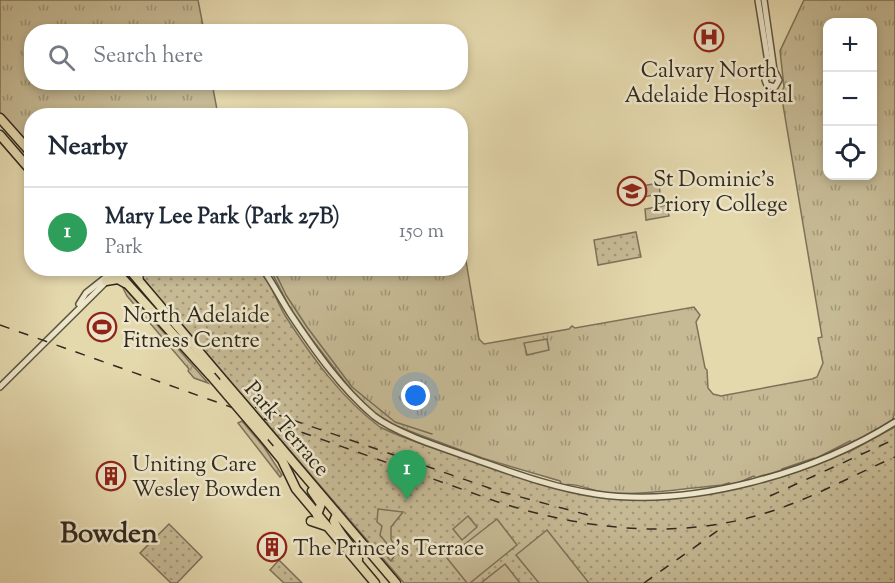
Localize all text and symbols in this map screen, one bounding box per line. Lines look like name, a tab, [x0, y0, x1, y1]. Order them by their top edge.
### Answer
map controls	[823, 18, 877, 180]
button: +	[823, 18, 877, 72]
hospital icon: Calvary North Adelaide Hospital	[693, 21, 725, 53]
search box	[24, 24, 468, 90]
icon: search	[45, 41, 78, 74]
text: Search here	[93, 41, 203, 73]
place label: Calvary North Adelaide Hospital	[625, 56, 793, 113]
button: −	[823, 72, 877, 126]
button: locate	[823, 126, 877, 180]
text: Nearby	[48, 129, 128, 166]
place label: St Dominic’s Priory College	[653, 165, 788, 222]
school or university icon: St Dominic’s Priory College	[616, 175, 648, 207]
text: Mary Lee Park (Park 27B)	[105, 202, 340, 234]
text: 1	[64, 218, 71, 247]
text: 150 m	[399, 218, 444, 247]
text: Park	[105, 234, 143, 263]
place label: North Adelaide Fitness Centre	[123, 301, 270, 358]
sports icon: North Adelaide Fitness Centre	[86, 311, 118, 343]
street label: Park Terrace	[235, 375, 336, 485]
your location	[401, 381, 430, 410]
place label: Uniting Care Wesley Bowden	[132, 450, 281, 507]
pin: 1	[388, 450, 426, 500]
building icon: Uniting Care Wesley Bowden	[95, 460, 127, 492]
district label: Bowden	[60, 515, 158, 555]
building icon: The Prince’s Terrace	[256, 531, 288, 563]
place label: The Prince’s Terrace	[293, 534, 484, 566]

